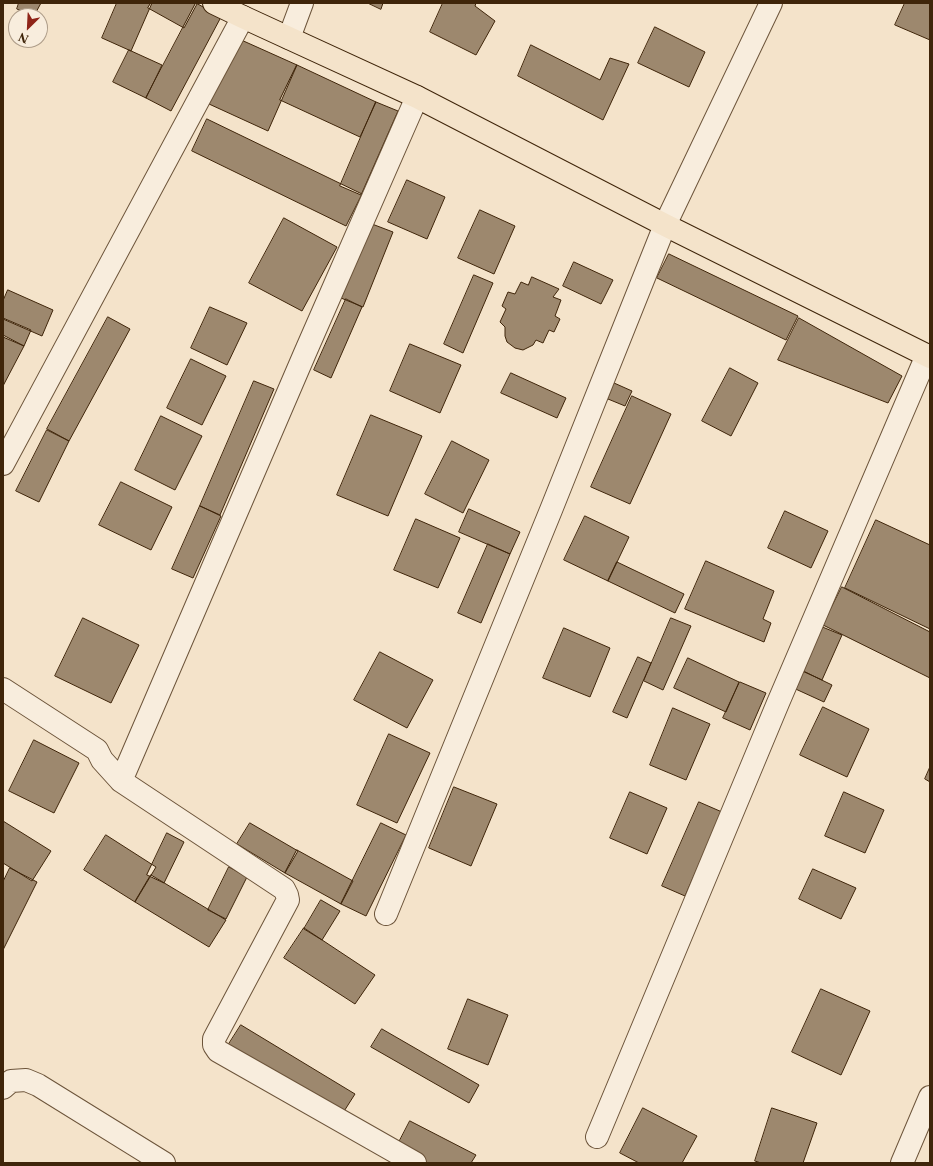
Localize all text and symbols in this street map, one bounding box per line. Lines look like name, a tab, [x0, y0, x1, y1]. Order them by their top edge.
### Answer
north arrow	[8, 8, 48, 48]
text: N	[16, 30, 31, 46]

